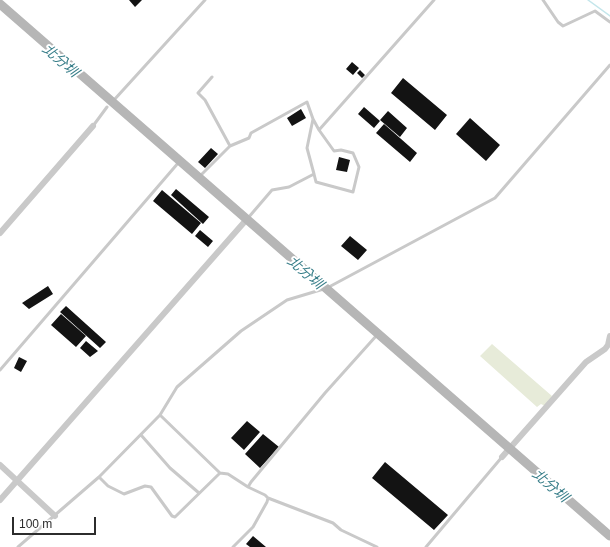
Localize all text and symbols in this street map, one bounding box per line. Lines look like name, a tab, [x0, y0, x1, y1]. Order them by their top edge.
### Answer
water label: 北分圳	[39, 41, 81, 81]
water label: 北分圳	[284, 253, 326, 293]
water label: 北分圳	[529, 466, 571, 506]
scale bar	[14, 509, 98, 535]
text: 100 m	[19, 517, 52, 531]

